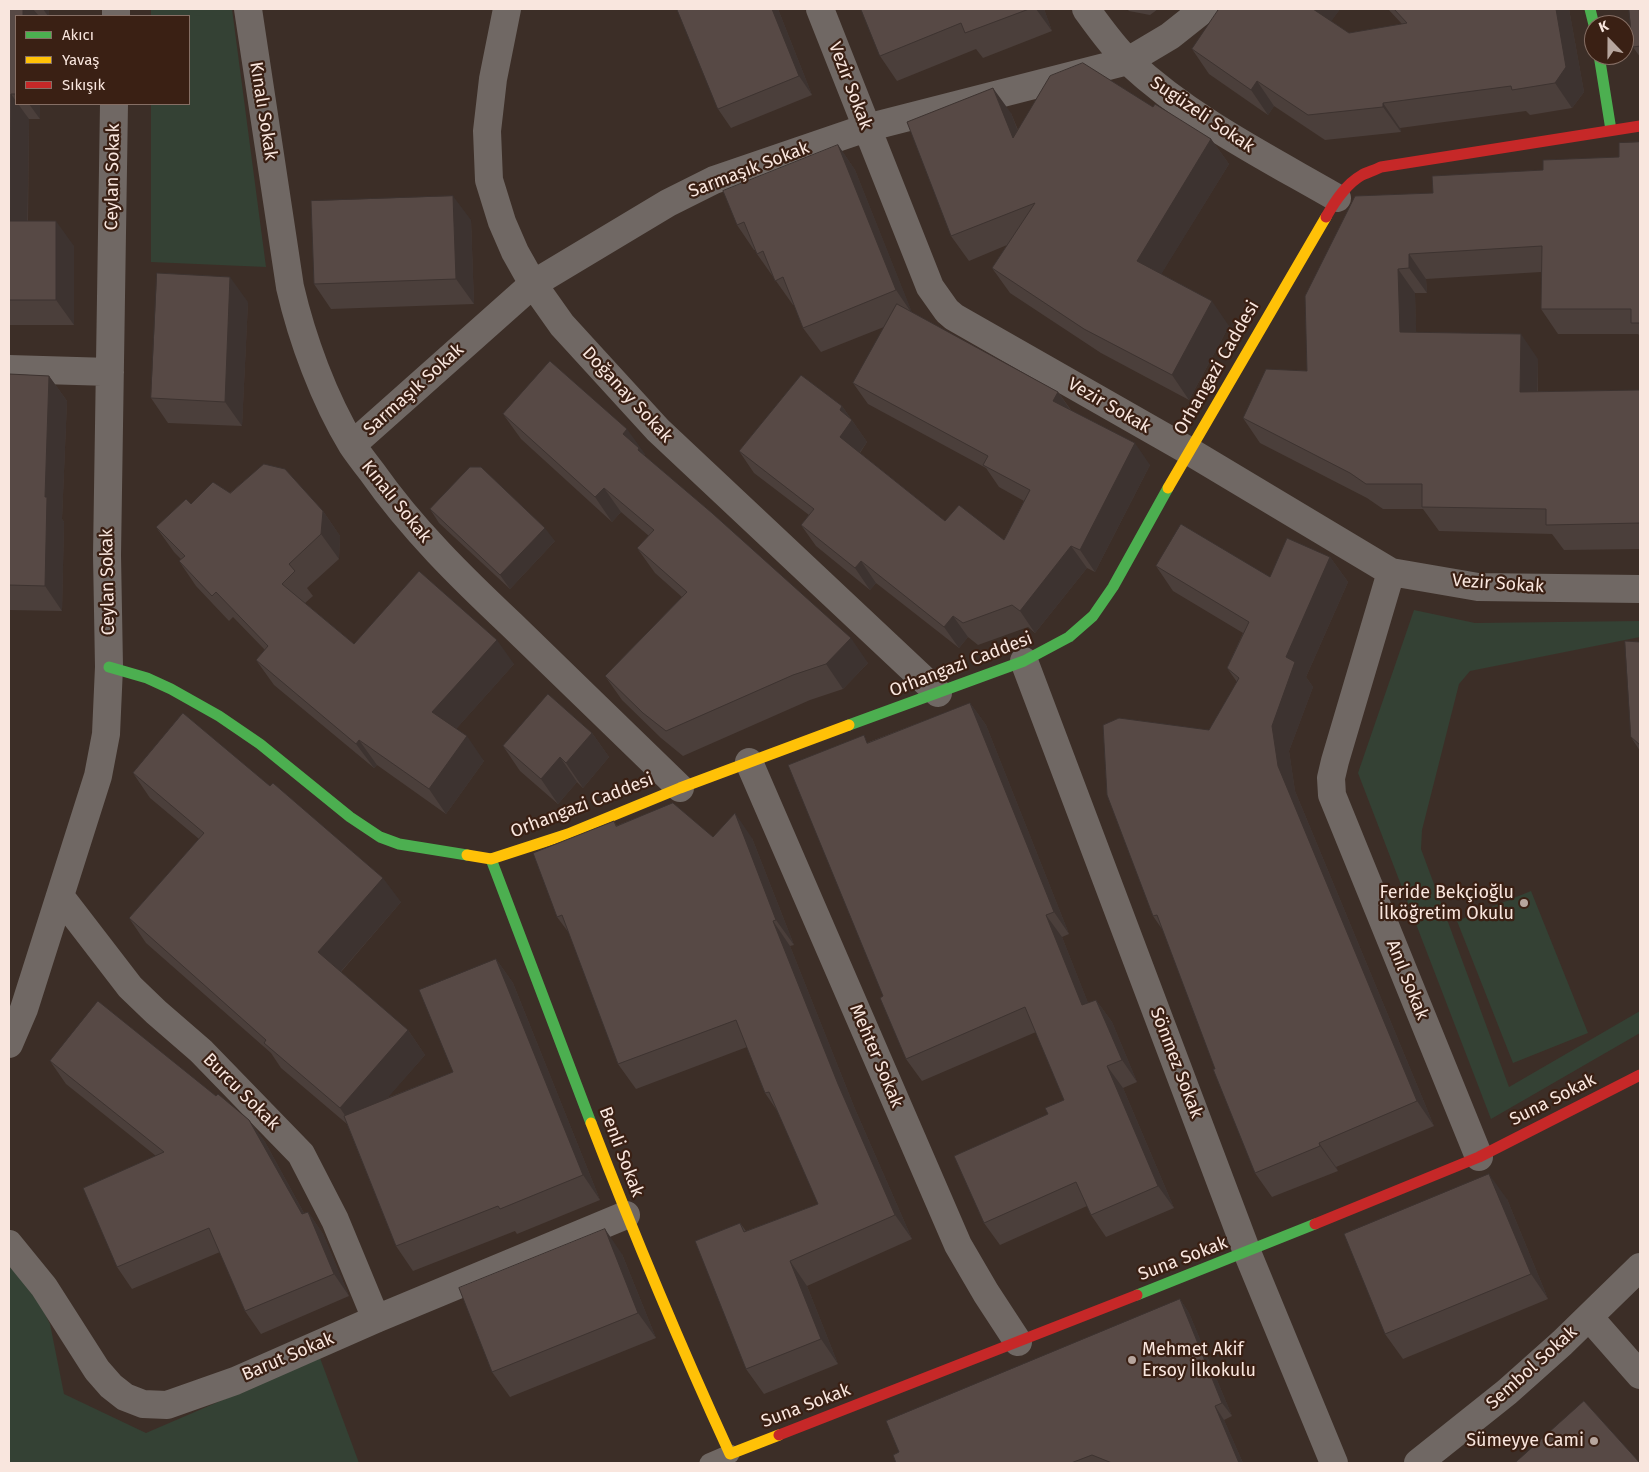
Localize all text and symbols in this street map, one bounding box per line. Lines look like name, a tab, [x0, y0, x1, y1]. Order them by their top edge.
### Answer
legend	[15, 15, 190, 105]
north arrow	[1584, 15, 1634, 65]
text: K	[1596, 17, 1611, 36]
text: Akıcı	[62, 26, 94, 44]
street label: Vezir Sokak	[823, 39, 877, 133]
text: Yavaş	[62, 51, 99, 69]
street label: Kınalı Sokak	[245, 60, 281, 162]
street label: Sugüzeli Sokak	[1146, 72, 1258, 158]
text: Sıkışık	[62, 76, 105, 94]
street label: Ceylan Sokak	[101, 123, 125, 231]
street label: Sarmaşık Sokak	[686, 137, 812, 203]
street label: Orhangazi Caddesi	[1170, 297, 1264, 439]
street label: Sarmaşık Sokak	[359, 339, 469, 441]
street label: Doğanay Sokak	[577, 343, 677, 447]
street label: Vezir Sokak	[1064, 374, 1154, 438]
street label: Kınalı Sokak	[356, 457, 436, 547]
street label: Ceylan Sokak	[96, 528, 120, 636]
street label: Vezir Sokak	[1451, 570, 1545, 598]
street label: Orhangazi Caddesi	[886, 628, 1036, 702]
street label: Orhangazi Caddesi	[507, 769, 657, 843]
place label: Feride Bekçioğlu İlköğretim Okulu	[1379, 882, 1514, 924]
marker: Feride Bekçioğlu İlköğretim Okulu	[1518, 897, 1530, 909]
street label: Anıl Sokak	[1381, 937, 1433, 1023]
street label: Mehter Sokak	[844, 1001, 908, 1111]
street label: Sönmez Sokak	[1145, 1005, 1207, 1121]
street label: Burcu Sokak	[198, 1049, 284, 1135]
street label: Suna Sokak	[1506, 1069, 1600, 1131]
street label: Benli Sokak	[594, 1104, 648, 1200]
street label: Suna Sokak	[1135, 1232, 1231, 1286]
street label: Sembol Sokak	[1482, 1322, 1582, 1414]
street label: Barut Sokak	[239, 1328, 337, 1386]
place label: Mehmet Akif Ersoy İlkokulu	[1142, 1339, 1256, 1382]
marker: Mehmet Akif Ersoy İlkokulu	[1126, 1354, 1138, 1366]
street label: Suna Sokak	[758, 1379, 854, 1433]
place label: Sümeyye Cami	[1466, 1430, 1584, 1452]
marker: Sümeyye Cami	[1588, 1435, 1600, 1447]

